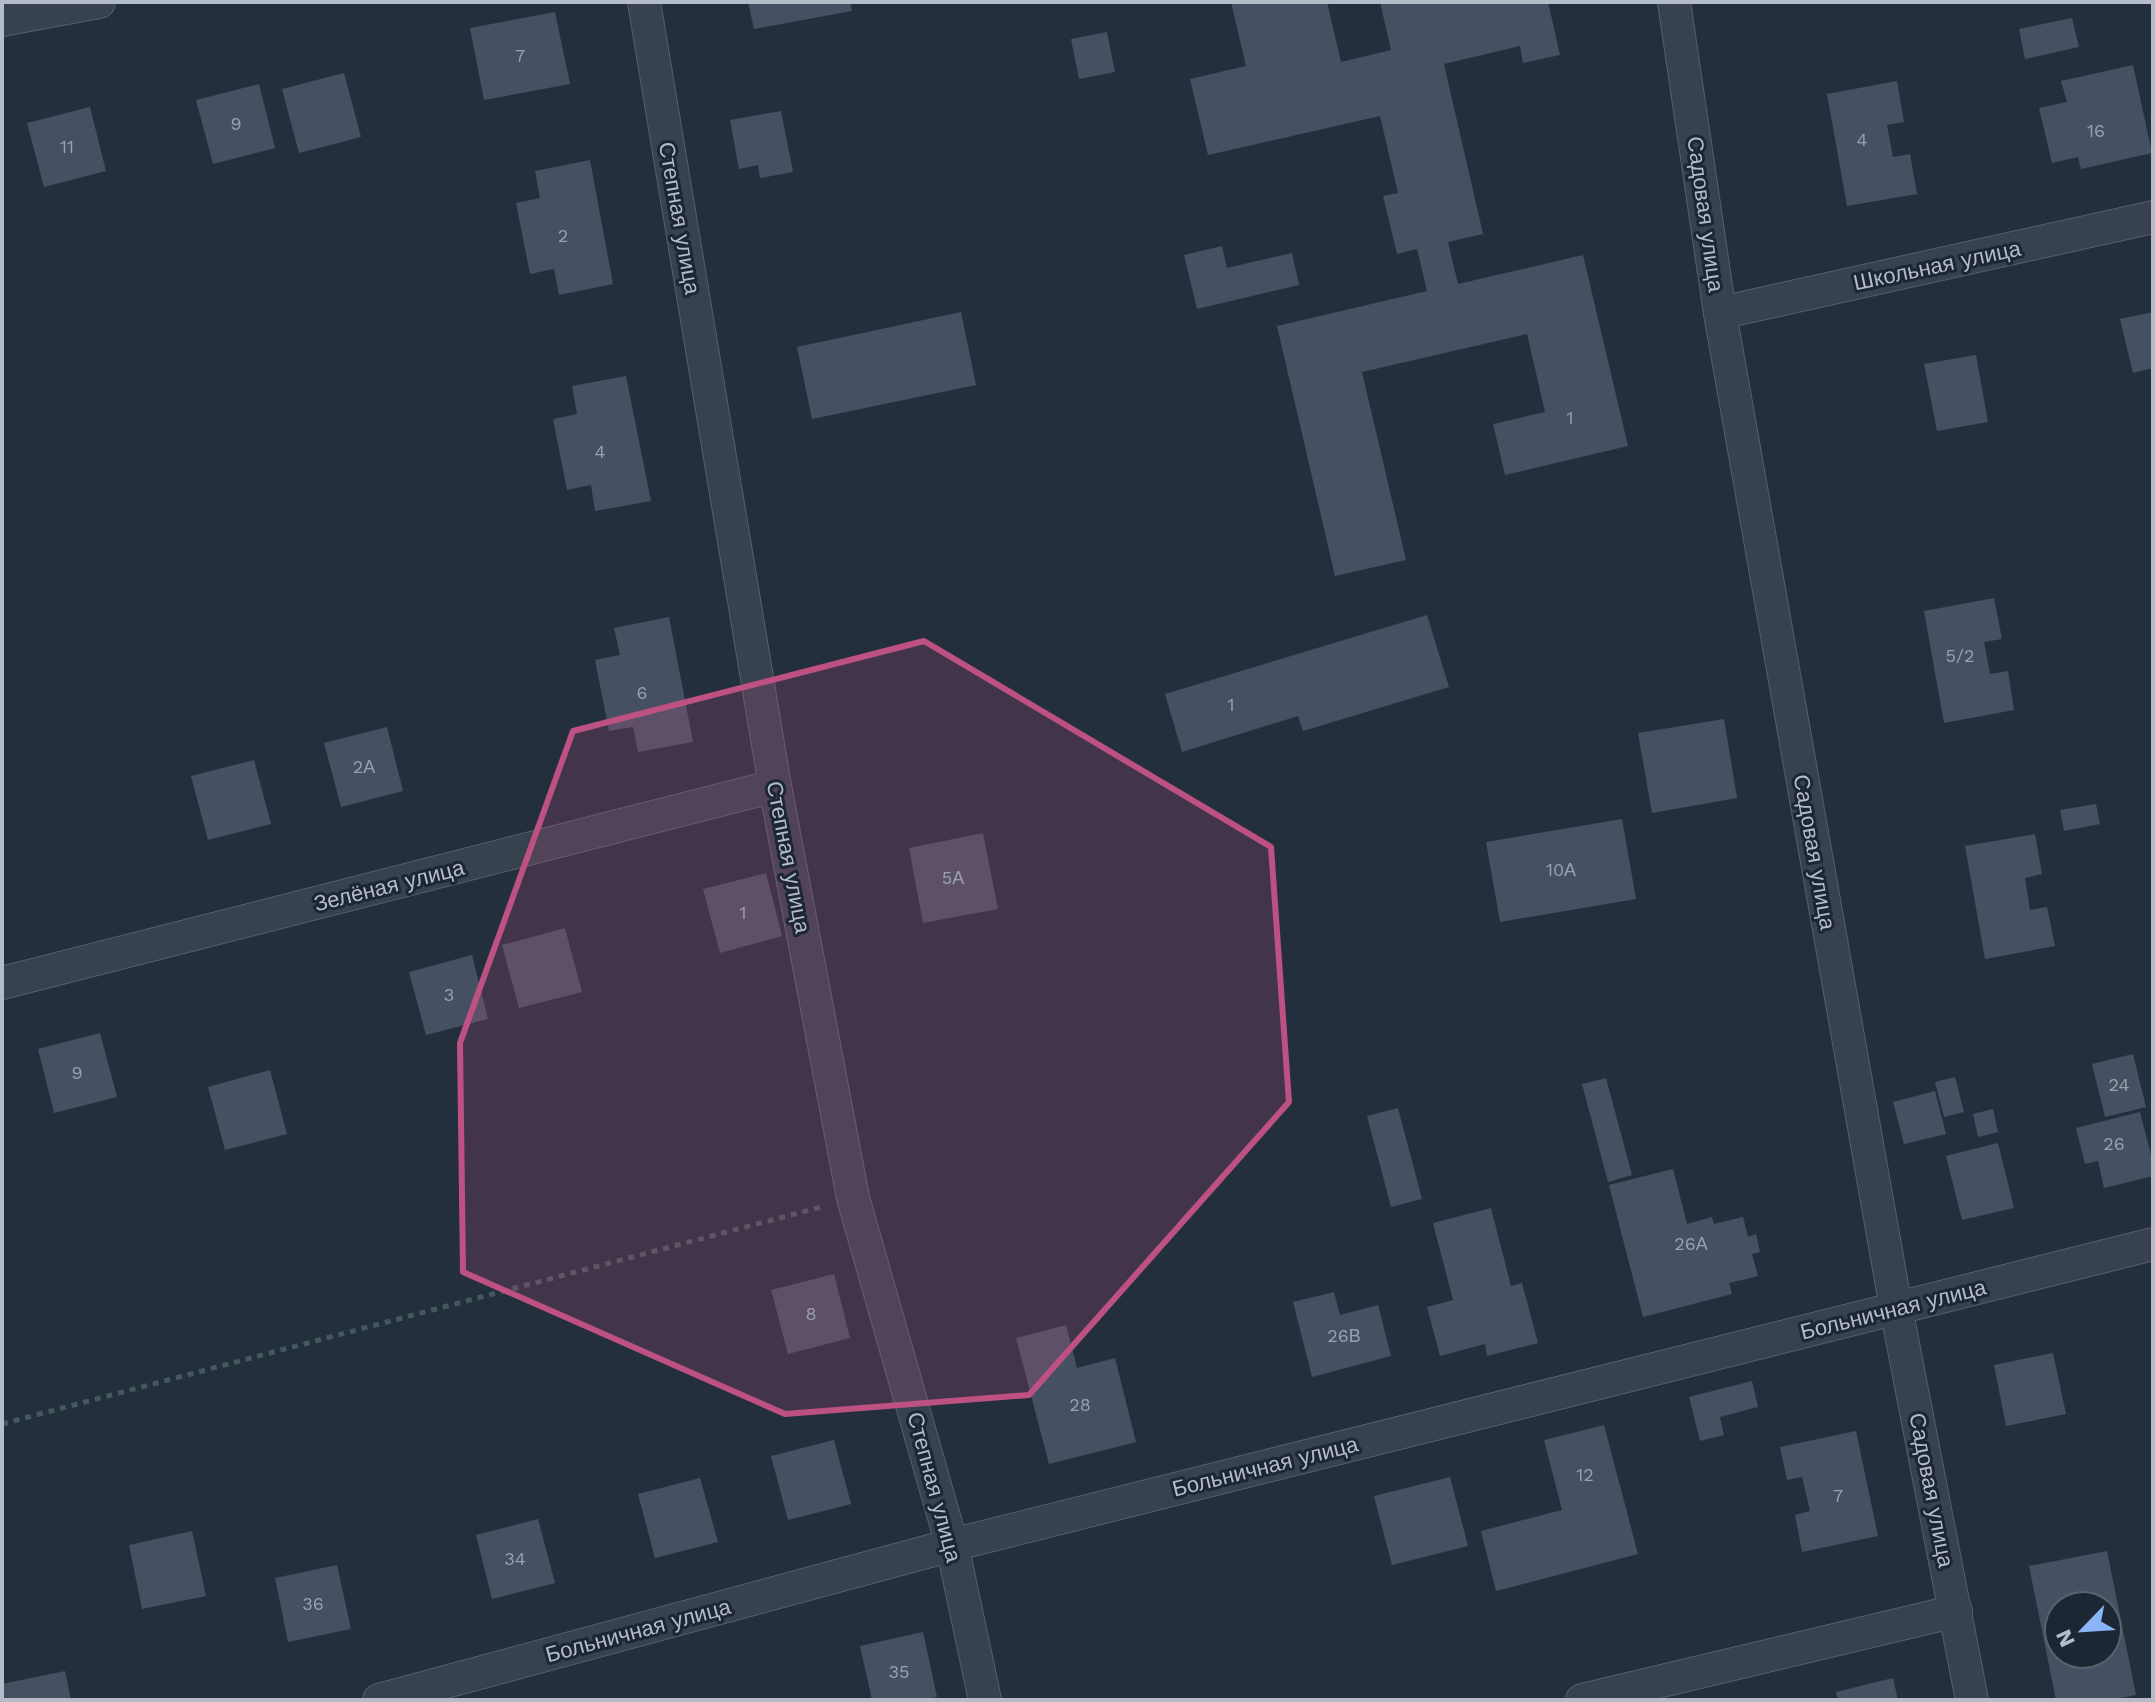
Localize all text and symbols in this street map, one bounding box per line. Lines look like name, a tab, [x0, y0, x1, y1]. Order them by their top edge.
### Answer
house number: 7	[515, 45, 525, 66]
house number: 9	[230, 113, 242, 134]
house number: 16	[2087, 120, 2105, 141]
house number: 4	[1857, 129, 1868, 150]
street label: Садовая улица	[1682, 135, 1729, 294]
house number: 11	[60, 136, 74, 157]
street label: Степная улица	[654, 140, 705, 297]
house number: 2	[558, 225, 568, 246]
street label: Школьная улица	[1851, 235, 2024, 295]
house number: 1	[1566, 407, 1574, 428]
house number: 4	[595, 441, 606, 462]
house number: 5/2	[1946, 645, 1974, 666]
house number: 6	[637, 682, 647, 703]
house number: 1	[1227, 694, 1235, 715]
house number: 2А	[353, 756, 375, 777]
street label: Садовая улица	[1789, 773, 1841, 932]
street label: Степная улица	[762, 779, 816, 936]
street label: Зелёная улица	[311, 855, 468, 916]
house number: 10А	[1546, 859, 1576, 880]
house number: 5А	[942, 867, 964, 888]
house number: 1	[739, 902, 747, 923]
house number: 3	[444, 984, 454, 1005]
house number: 9	[71, 1062, 83, 1083]
house number: 24	[2109, 1074, 2129, 1095]
house number: 26	[2103, 1133, 2125, 1154]
house number: 26А	[1674, 1233, 1708, 1254]
street label: Больничная улица	[1798, 1274, 1989, 1345]
house number: 8	[805, 1303, 817, 1324]
house number: 26В	[1327, 1325, 1361, 1346]
house number: 28	[1069, 1394, 1091, 1415]
street label: Степная улица	[902, 1409, 967, 1566]
street label: Садовая улица	[1904, 1411, 1959, 1570]
street label: Больничная улица	[1170, 1431, 1361, 1502]
house number: 12	[1576, 1464, 1594, 1485]
house number: 7	[1833, 1485, 1843, 1506]
house number: 34	[504, 1548, 526, 1569]
north arrow	[2043, 1590, 2123, 1670]
house number: 36	[302, 1593, 324, 1614]
street label: Больничная улица	[543, 1594, 734, 1667]
text: N	[2051, 1626, 2080, 1651]
house number: 35	[889, 1661, 909, 1682]

